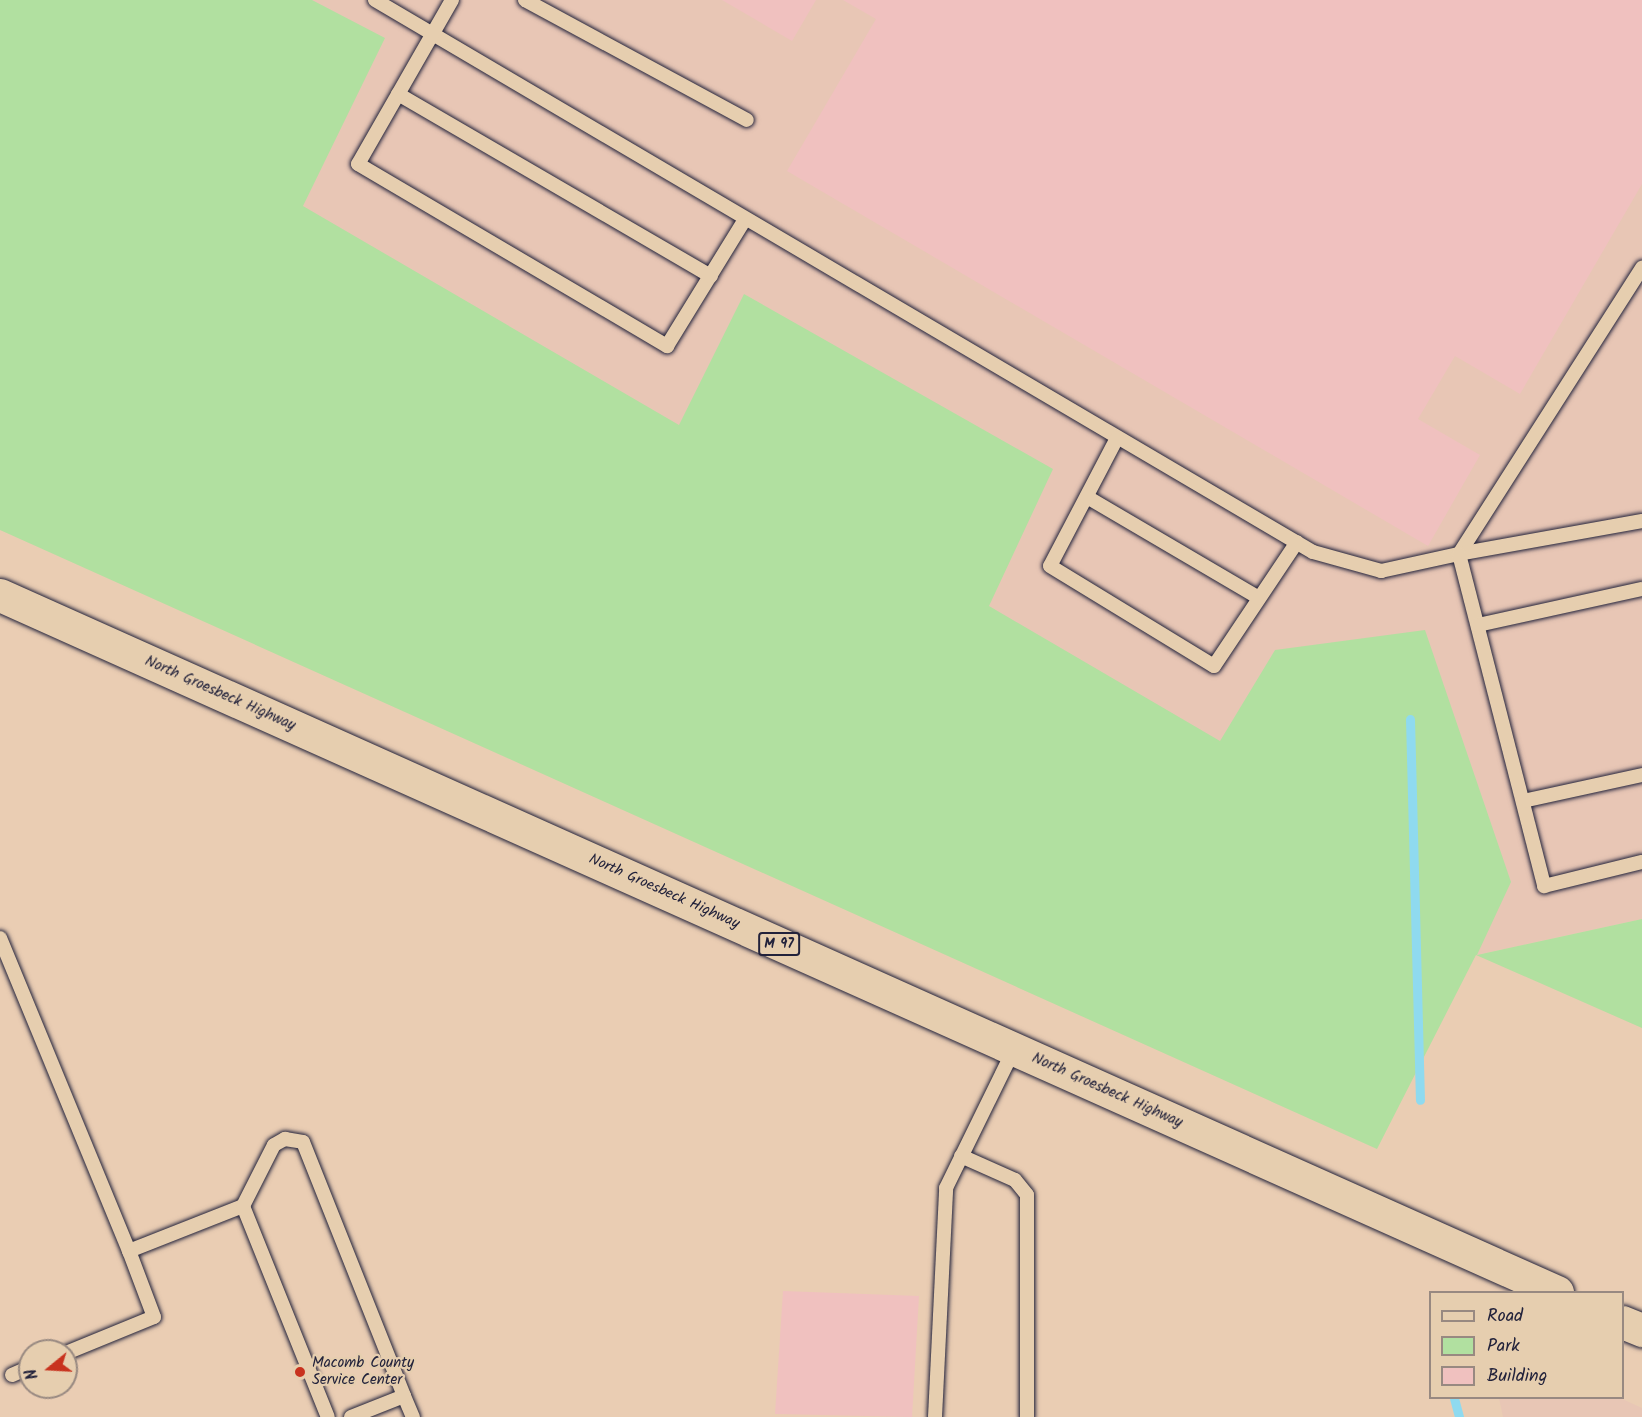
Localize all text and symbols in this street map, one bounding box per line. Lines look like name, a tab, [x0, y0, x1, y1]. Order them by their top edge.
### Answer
street label: North Groesbeck Highway	[142, 653, 298, 735]
street label: North Groesbeck Highway	[586, 851, 742, 933]
road number: M 97	[758, 933, 800, 955]
street label: North Groesbeck Highway	[1029, 1050, 1185, 1132]
legend	[1429, 1291, 1624, 1399]
text: Road	[1487, 1302, 1523, 1331]
text: Park	[1487, 1332, 1520, 1361]
north arrow	[18, 1339, 78, 1399]
place label: Macomb County Service Center	[312, 1354, 414, 1389]
text: Building	[1487, 1362, 1547, 1391]
text: N	[19, 1365, 46, 1383]
marker: Macomb County Service Center	[293, 1365, 307, 1379]

